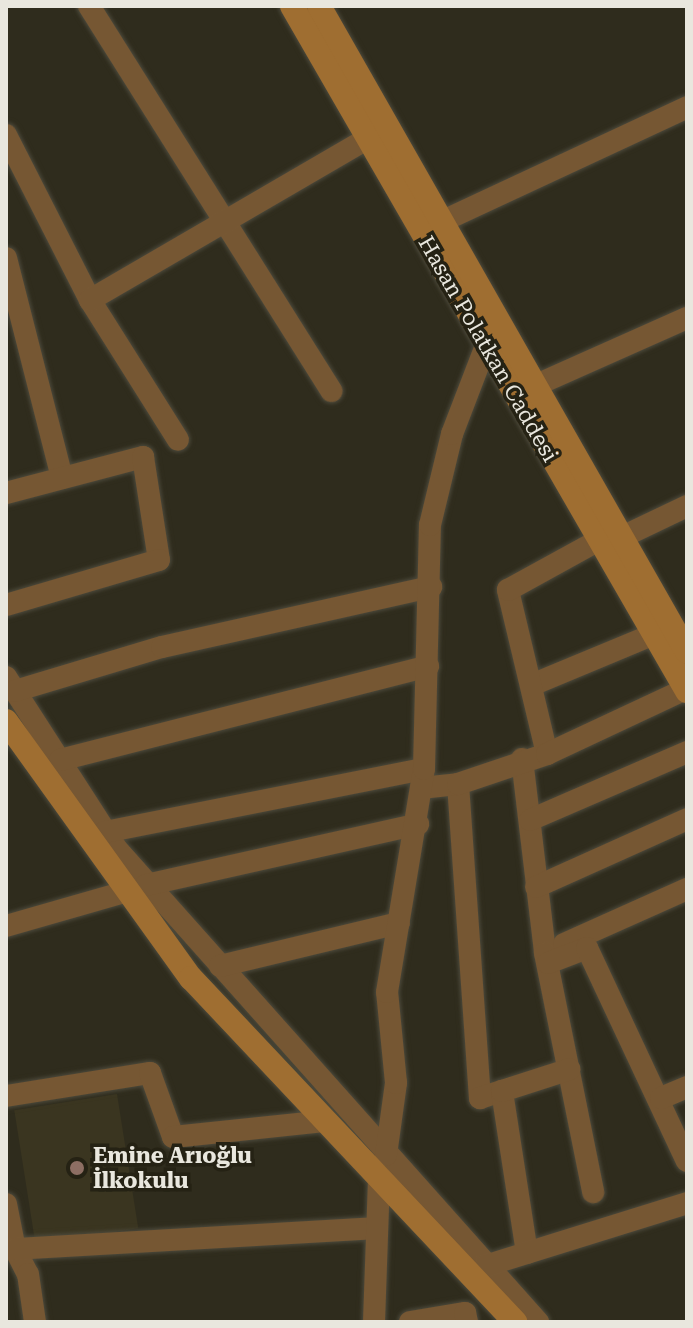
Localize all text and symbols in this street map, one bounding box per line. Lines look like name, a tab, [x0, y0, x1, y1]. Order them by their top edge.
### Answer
street label: Hasan Polatkan Caddesi	[413, 232, 563, 466]
place label: Emine Arıoğlu İlkokulu	[93, 1142, 252, 1194]
marker: Emine Arıoğlu İlkokulu	[68, 1159, 86, 1177]

